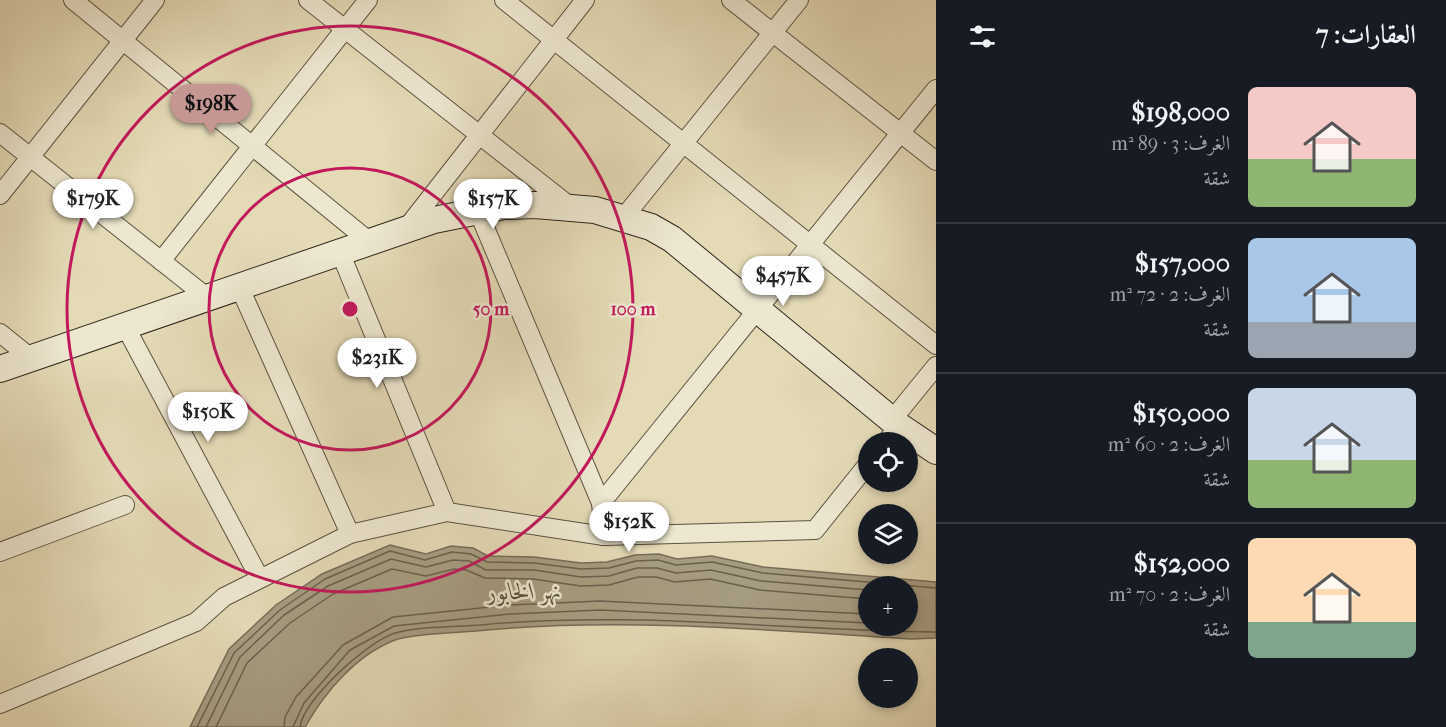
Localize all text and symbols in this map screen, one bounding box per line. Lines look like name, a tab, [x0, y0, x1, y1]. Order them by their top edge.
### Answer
text: العقارات: 7	[1316, 19, 1416, 50]
icon: filters	[966, 20, 999, 53]
pin: $198K	[169, 84, 253, 135]
text: $198K	[184, 92, 238, 115]
text: $198,000	[1131, 97, 1230, 128]
icon: home	[1296, 111, 1368, 183]
text: الغرف: 3 · 89 m²	[1111, 132, 1230, 155]
text: شقة	[1204, 167, 1230, 190]
pin: $179K	[51, 179, 135, 230]
pin: $157K	[451, 179, 535, 230]
text: $179K	[67, 187, 119, 210]
text: $157K	[468, 187, 518, 210]
text: $157,000	[1135, 248, 1230, 279]
pin: $457K	[741, 256, 825, 307]
icon: home	[1296, 262, 1368, 334]
text: $457K	[755, 264, 811, 287]
text: الغرف: 2 · 72 m²	[1110, 283, 1230, 306]
centre of rings	[340, 299, 360, 319]
text: 50 m	[473, 299, 510, 320]
text: 100 m	[610, 299, 657, 320]
text: شقة	[1204, 318, 1230, 341]
pin: $231K	[335, 338, 419, 389]
text: $231K	[351, 346, 403, 369]
pin: $150K	[166, 392, 250, 443]
text: $150,000	[1133, 398, 1230, 429]
text: $150K	[182, 400, 234, 423]
icon: home	[1296, 412, 1368, 484]
map controls	[858, 432, 918, 708]
button: locate	[858, 432, 918, 492]
text: الغرف: 2 · 60 m²	[1108, 433, 1230, 456]
text: شقة	[1204, 468, 1230, 491]
pin: $152K	[587, 502, 671, 553]
button: layers	[858, 504, 918, 564]
text: $152K	[603, 510, 655, 533]
text: $152,000	[1133, 548, 1230, 579]
icon: home	[1296, 562, 1368, 634]
water label: نهر الخابور	[485, 576, 561, 607]
button: +	[858, 576, 918, 636]
text: الغرف: 2 · 70 m²	[1109, 583, 1230, 606]
text: شقة	[1204, 618, 1230, 641]
button: −	[858, 648, 918, 708]

